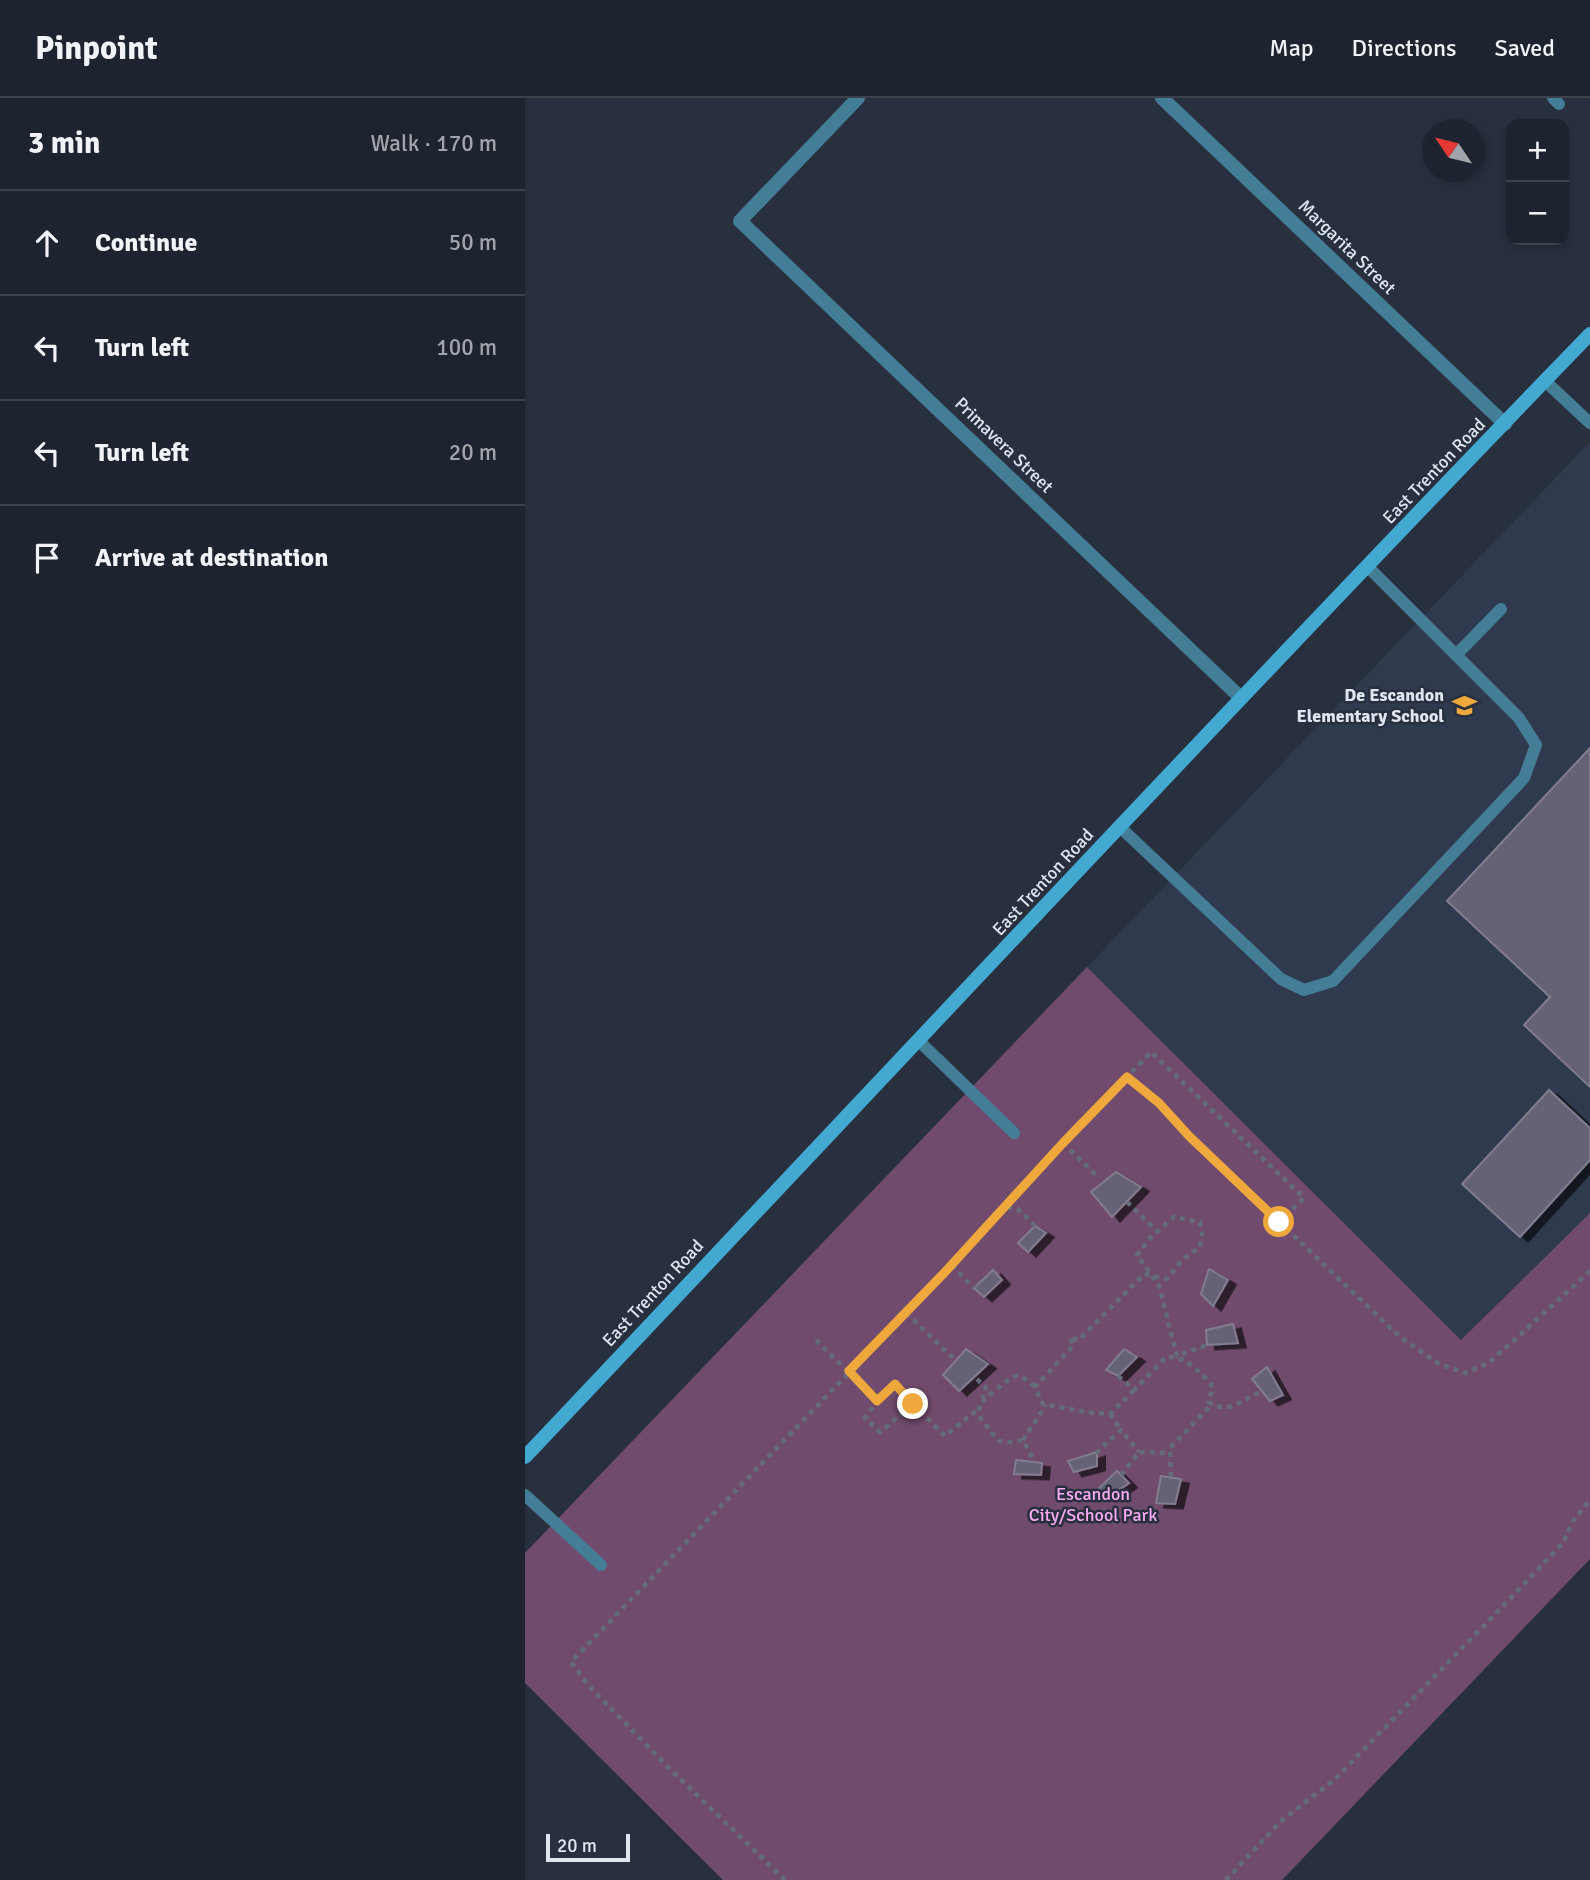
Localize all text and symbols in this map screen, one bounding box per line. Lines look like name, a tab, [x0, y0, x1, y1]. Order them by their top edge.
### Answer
text: Pinpoint	[35, 28, 158, 69]
text: Map	[1269, 33, 1314, 63]
text: Directions	[1352, 33, 1457, 63]
text: Saved	[1495, 33, 1555, 63]
north arrow	[1422, 119, 1485, 182]
map controls	[1506, 119, 1569, 245]
button: +	[1506, 119, 1569, 182]
text: 3 min	[28, 125, 100, 162]
text: Walk · 170 m	[371, 129, 497, 158]
button: −	[1506, 182, 1569, 245]
street label: Margarita Street	[1294, 195, 1400, 299]
icon: ahead	[28, 224, 66, 262]
text: Continue	[95, 227, 197, 259]
text: 50 m	[449, 228, 497, 257]
icon: left	[28, 329, 66, 367]
text: Turn left	[95, 332, 189, 364]
text: 100 m	[436, 333, 497, 362]
street label: Primavera Street	[950, 392, 1058, 498]
street label: East Trenton Road	[1378, 414, 1490, 528]
icon: left	[28, 434, 66, 472]
text: Turn left	[95, 437, 189, 469]
text: 20 m	[449, 438, 497, 467]
icon: arrive	[28, 539, 66, 577]
text: Arrive at destination	[95, 542, 328, 574]
place label: De Escandon Elementary School	[1297, 684, 1444, 727]
school or university icon: De Escandon Elementary School	[1450, 691, 1478, 719]
street label: East Trenton Road	[988, 824, 1098, 940]
route start	[1263, 1206, 1294, 1237]
street label: East Trenton Road	[598, 1235, 708, 1351]
route end	[897, 1388, 928, 1419]
park label: Escandon City/School Park	[1029, 1483, 1157, 1526]
scale bar	[546, 1831, 630, 1863]
text: 20 m	[557, 1834, 597, 1858]

